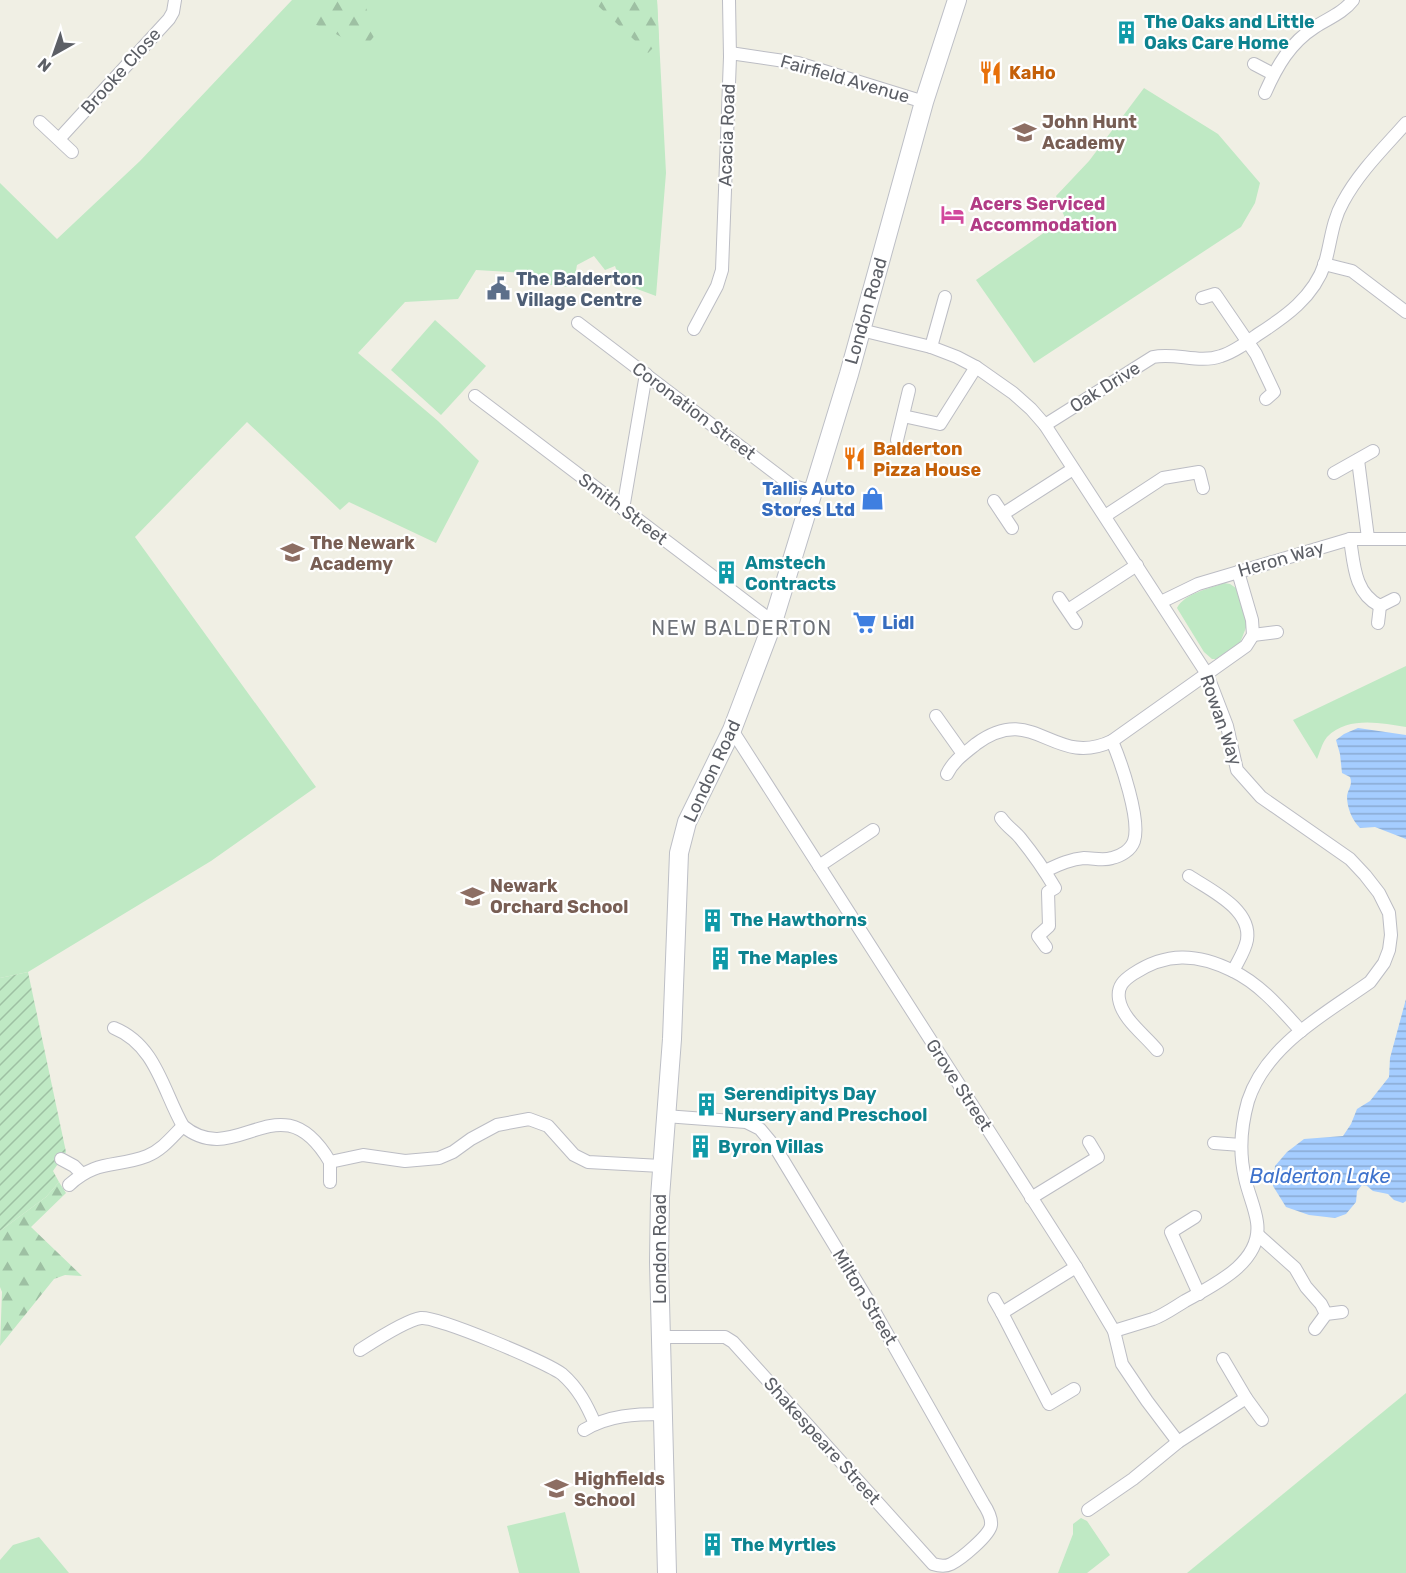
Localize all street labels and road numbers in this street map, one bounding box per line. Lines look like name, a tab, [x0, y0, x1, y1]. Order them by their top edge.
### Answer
street label: Brooke Close	[76, 23, 166, 119]
street label: Fairfield Avenue	[778, 50, 912, 108]
street label: Acacia Road	[714, 83, 740, 187]
street label: London Road	[840, 255, 892, 367]
street label: Coronation Street	[628, 357, 760, 465]
street label: Oak Drive	[1066, 357, 1144, 417]
street label: Smith Street	[574, 468, 672, 550]
street label: Heron Way	[1235, 536, 1327, 582]
street label: Rowan Way	[1195, 672, 1247, 768]
street label: London Road	[679, 716, 745, 826]
street label: Grove Street	[921, 1035, 997, 1135]
street label: London Road	[649, 1194, 671, 1304]
street label: Milton Street	[828, 1245, 902, 1349]
street label: Shakespeare Street	[759, 1373, 885, 1509]

